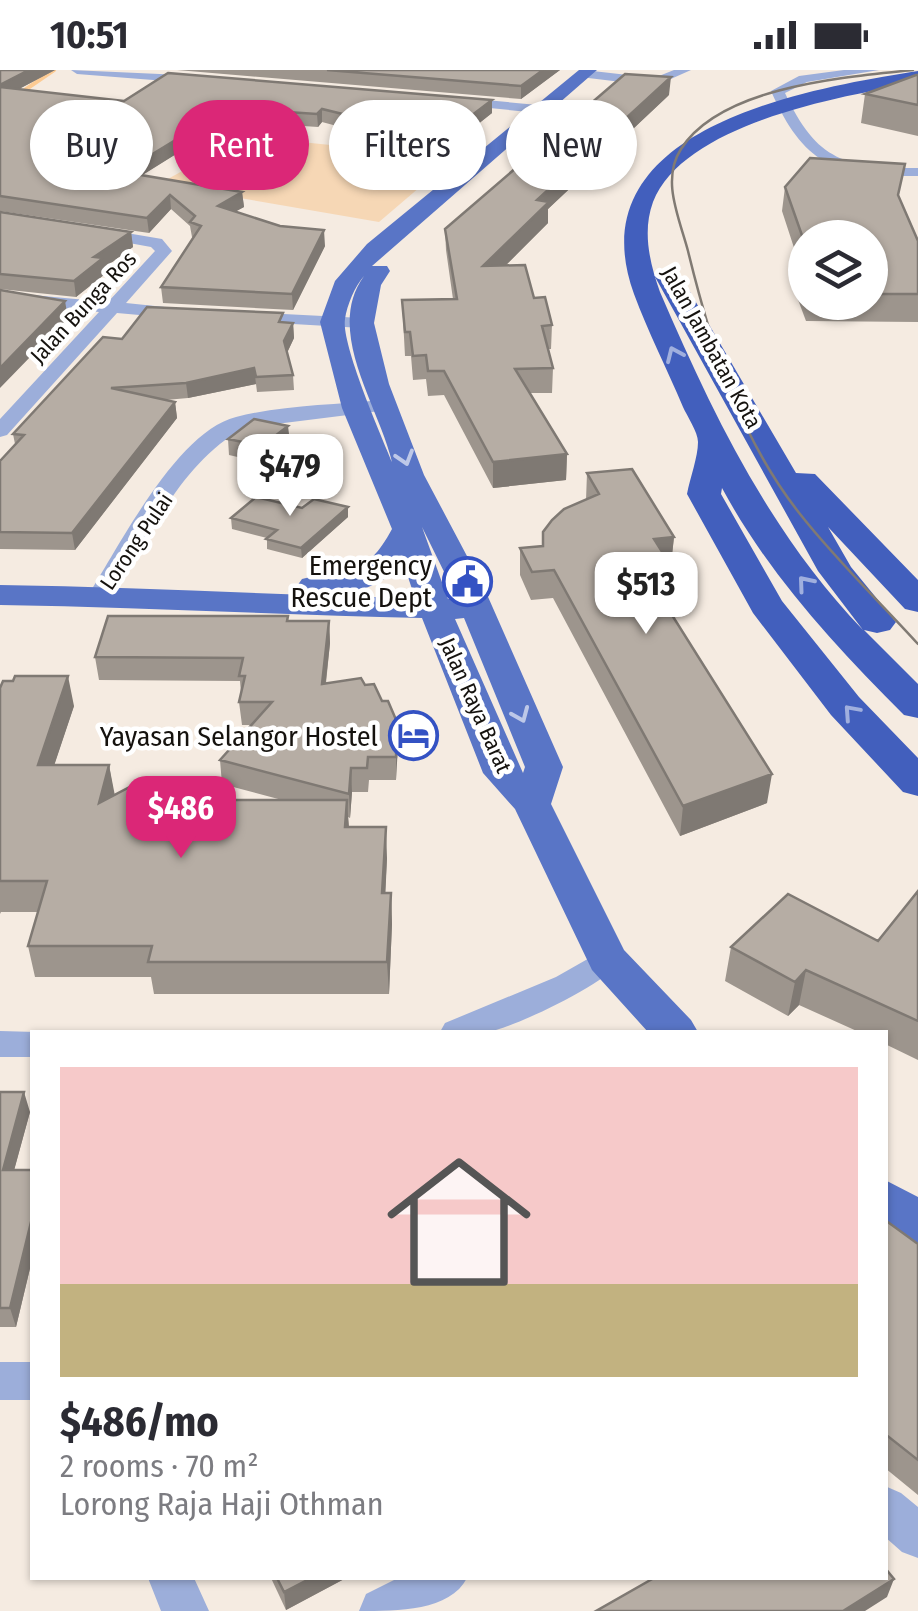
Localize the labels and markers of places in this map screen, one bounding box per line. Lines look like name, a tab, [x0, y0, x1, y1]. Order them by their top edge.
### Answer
pin: $479	[231, 434, 349, 519]
place label: Emergency Rescue Dept	[290, 549, 433, 614]
pin: $513	[587, 552, 705, 637]
public building icon: Emergency Rescue Dept	[441, 555, 493, 607]
hotel icon: Yayasan Selangor Hostel	[387, 710, 439, 762]
place label: Yayasan Selangor Hostel	[100, 720, 378, 753]
pin: $486	[122, 776, 240, 861]

